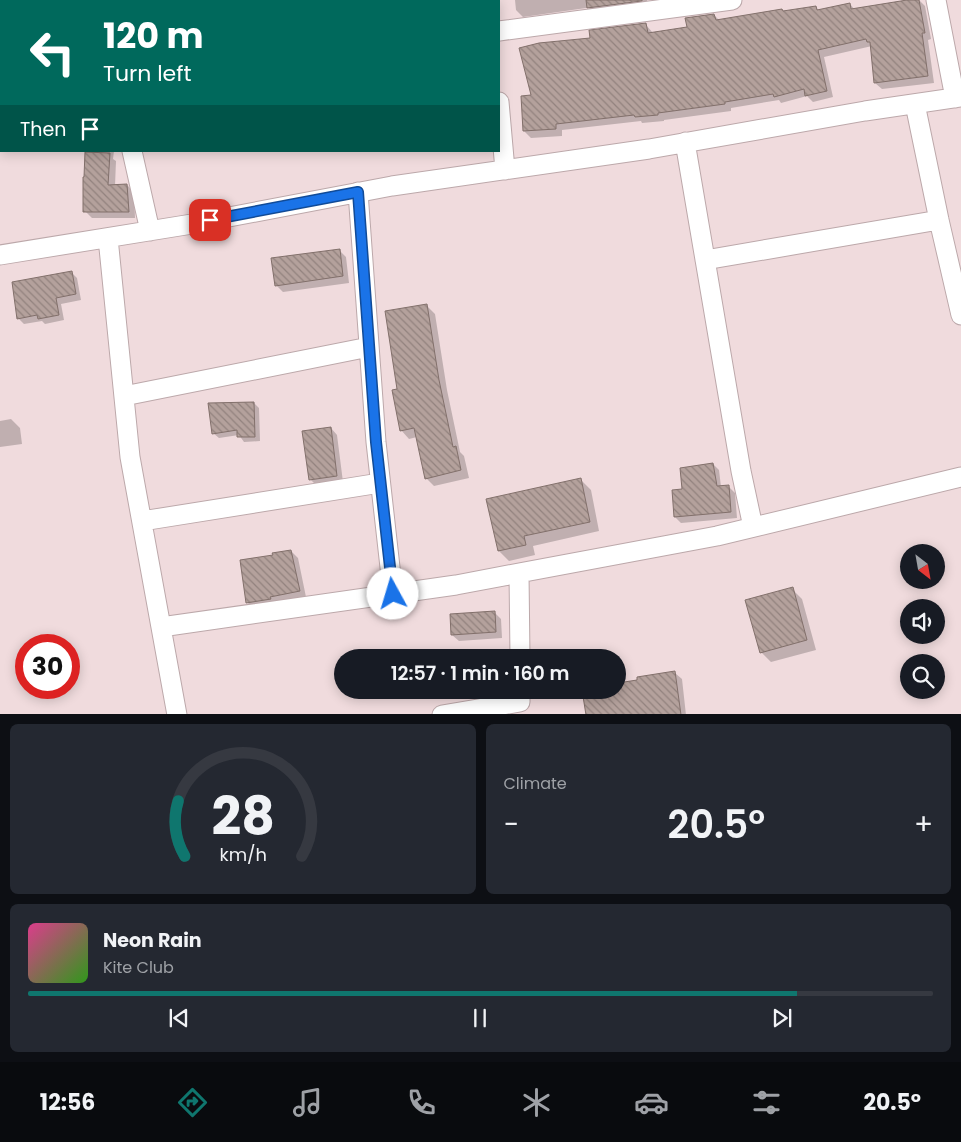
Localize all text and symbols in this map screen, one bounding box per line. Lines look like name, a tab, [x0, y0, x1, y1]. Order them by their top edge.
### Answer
text: 120 m	[103, 11, 203, 60]
icon: left	[20, 20, 85, 85]
text: Turn left	[103, 58, 191, 89]
icon: arrive	[76, 115, 104, 143]
text: Then	[20, 116, 66, 143]
pin	[189, 199, 231, 241]
icon: arrive	[196, 206, 224, 234]
north arrow	[900, 544, 945, 589]
map controls	[900, 544, 945, 699]
position arrow	[366, 567, 418, 619]
button: sound	[900, 599, 945, 644]
speed limit sign: 30	[15, 634, 80, 699]
button: search	[900, 654, 945, 699]
text: 12:57 · 1 min · 160 m	[391, 660, 569, 687]
text: Climate	[504, 772, 567, 795]
text: 28	[211, 780, 274, 853]
text: 20.5°	[668, 798, 765, 851]
text: −	[504, 805, 519, 844]
text: +	[914, 805, 933, 844]
text: km/h	[219, 842, 267, 867]
text: Neon Rain	[103, 927, 202, 954]
text: Kite Club	[103, 956, 174, 979]
icon: previous	[165, 1004, 193, 1032]
icon: pause	[466, 1004, 494, 1032]
icon: next	[768, 1004, 796, 1032]
icon: directions	[175, 1085, 210, 1120]
icon: music	[290, 1085, 325, 1120]
icon: phone	[404, 1085, 439, 1120]
icon: climate	[519, 1085, 554, 1120]
icon: car	[634, 1085, 669, 1120]
icon: filters	[749, 1085, 784, 1120]
text: 12:56	[40, 1087, 95, 1118]
text: 20.5°	[863, 1087, 921, 1118]

